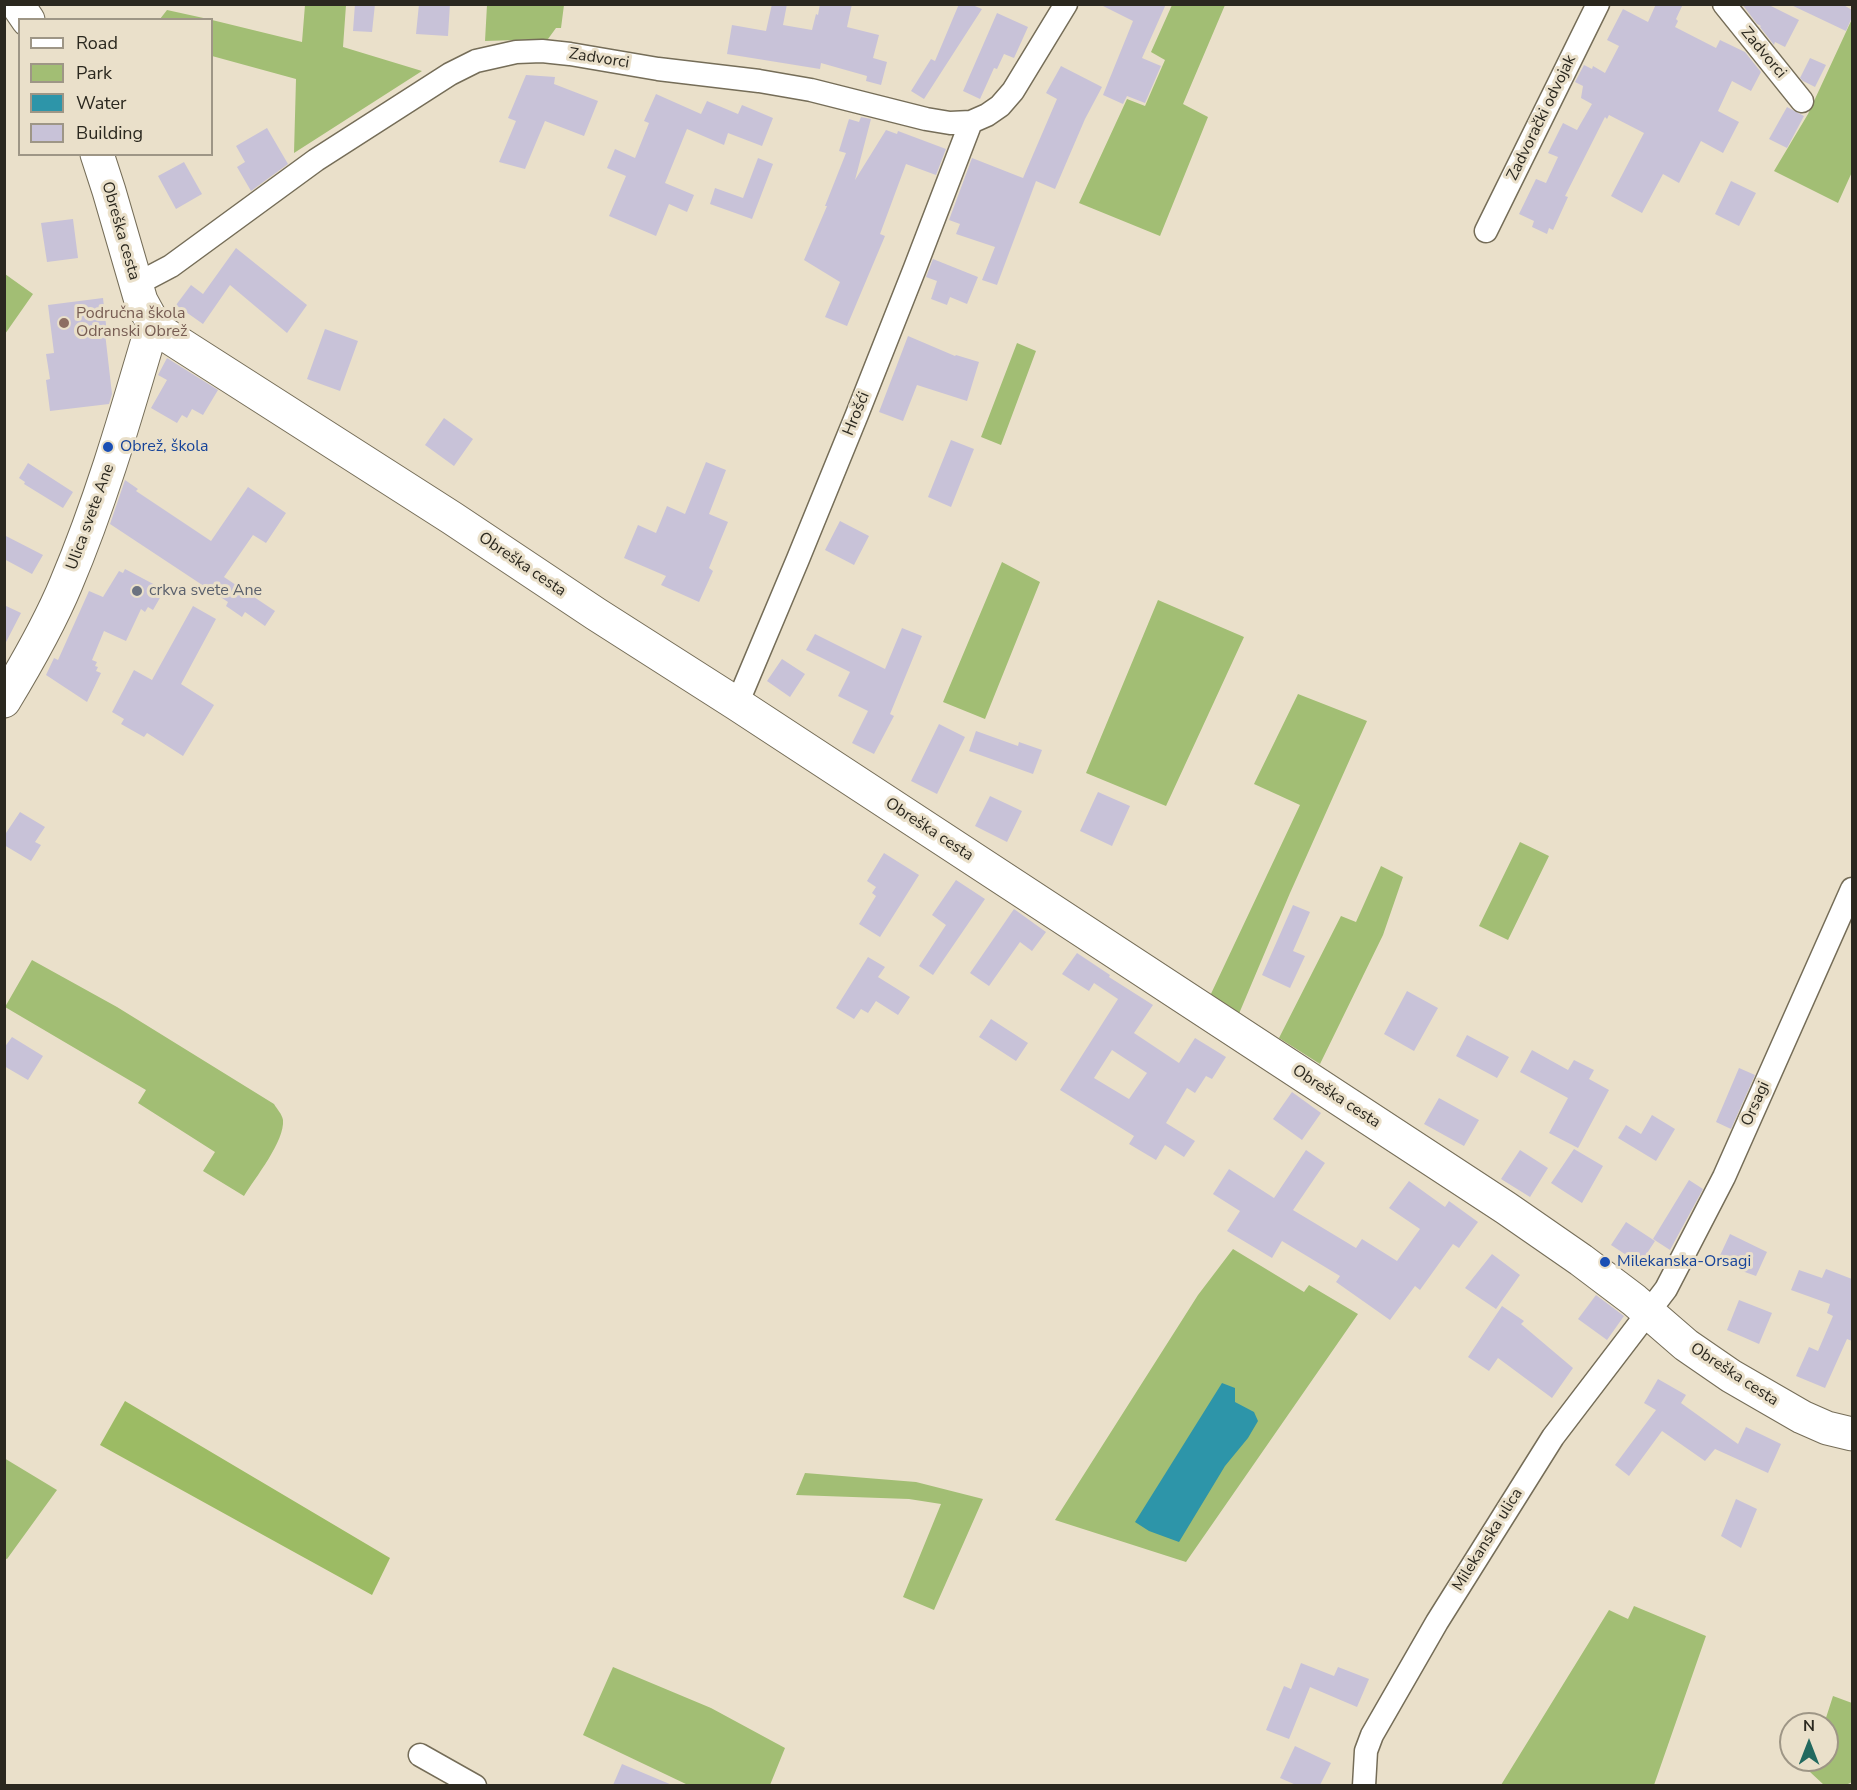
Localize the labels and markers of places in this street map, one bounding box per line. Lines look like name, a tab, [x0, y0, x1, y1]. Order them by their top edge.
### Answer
place label: Područna škola Odranski Obrež	[76, 304, 187, 342]
marker: Područna škola Odranski Obrež	[57, 316, 71, 330]
place label: Obrež, škola	[120, 437, 208, 457]
marker: Obrež, škola	[101, 440, 115, 454]
place label: crkva svete Ane	[149, 581, 262, 601]
marker: crkva svete Ane	[130, 584, 144, 598]
place label: Milekanska-Orsagi	[1617, 1252, 1751, 1272]
marker: Milekanska-Orsagi	[1598, 1255, 1612, 1269]

